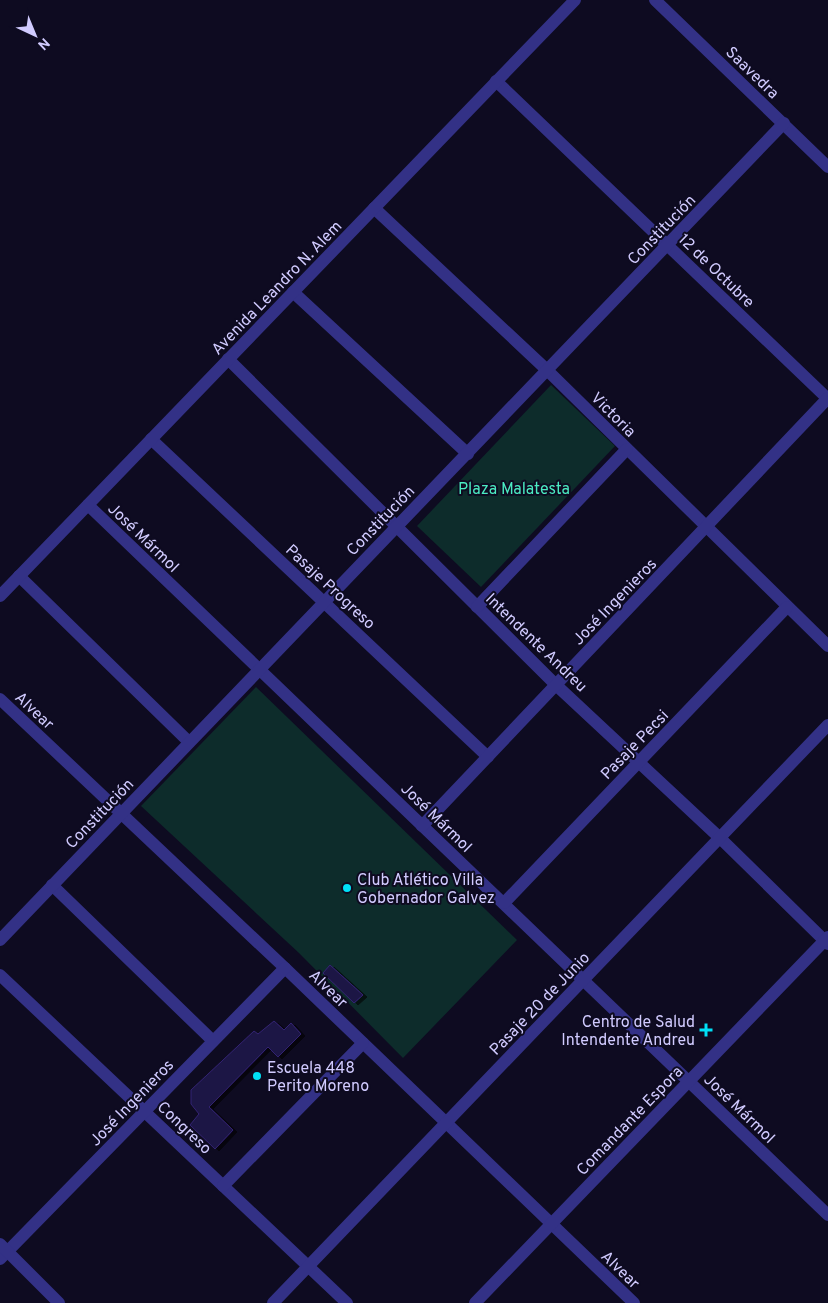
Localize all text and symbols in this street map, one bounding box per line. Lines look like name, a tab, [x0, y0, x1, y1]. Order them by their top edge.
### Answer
north arrow	[10, 10, 60, 60]
text: N	[33, 34, 53, 53]
street label: Saavedra	[721, 43, 783, 104]
street label: Constitución	[624, 191, 701, 270]
street label: Avenida Leandro N. Alem	[208, 217, 347, 360]
street label: 12 de Octubre	[673, 230, 758, 313]
street label: Victoria	[586, 389, 639, 442]
park label: Plaza Malatesta	[458, 480, 570, 500]
street label: Constitución	[343, 482, 420, 561]
street label: José Mármol	[103, 499, 182, 577]
street label: Pasaje Progreso	[281, 541, 379, 634]
street label: José Ingenieros	[569, 555, 662, 650]
street label: Intendente Andreu	[481, 590, 591, 697]
street label: Alvear	[10, 688, 57, 735]
street label: Pasaje Pecsi	[597, 706, 674, 784]
street label: Constitución	[62, 775, 139, 854]
street label: José Mármol	[396, 779, 475, 857]
place label: Club Atlético Villa Gobernador Galvez	[357, 871, 495, 909]
marker: Club Atlético Villa Gobernador Galvez	[341, 882, 353, 894]
street label: Pasaje 20 de Junio	[486, 949, 595, 1060]
street label: Alvear	[304, 966, 351, 1013]
place label: Centro de Salud Intendente Andreu	[561, 1013, 695, 1051]
marker: Centro de Salud Intendente Andreu	[699, 1023, 713, 1037]
street label: José Ingenieros	[86, 1056, 179, 1151]
place label: Escuela 448 Perito Moreno	[267, 1059, 369, 1097]
street label: Comandante Espora	[573, 1062, 688, 1180]
marker: Escuela 448 Perito Moreno	[251, 1070, 263, 1082]
street label: José Mármol	[699, 1070, 778, 1148]
street label: Congreso	[152, 1098, 215, 1159]
street label: Alvear	[596, 1247, 643, 1294]

